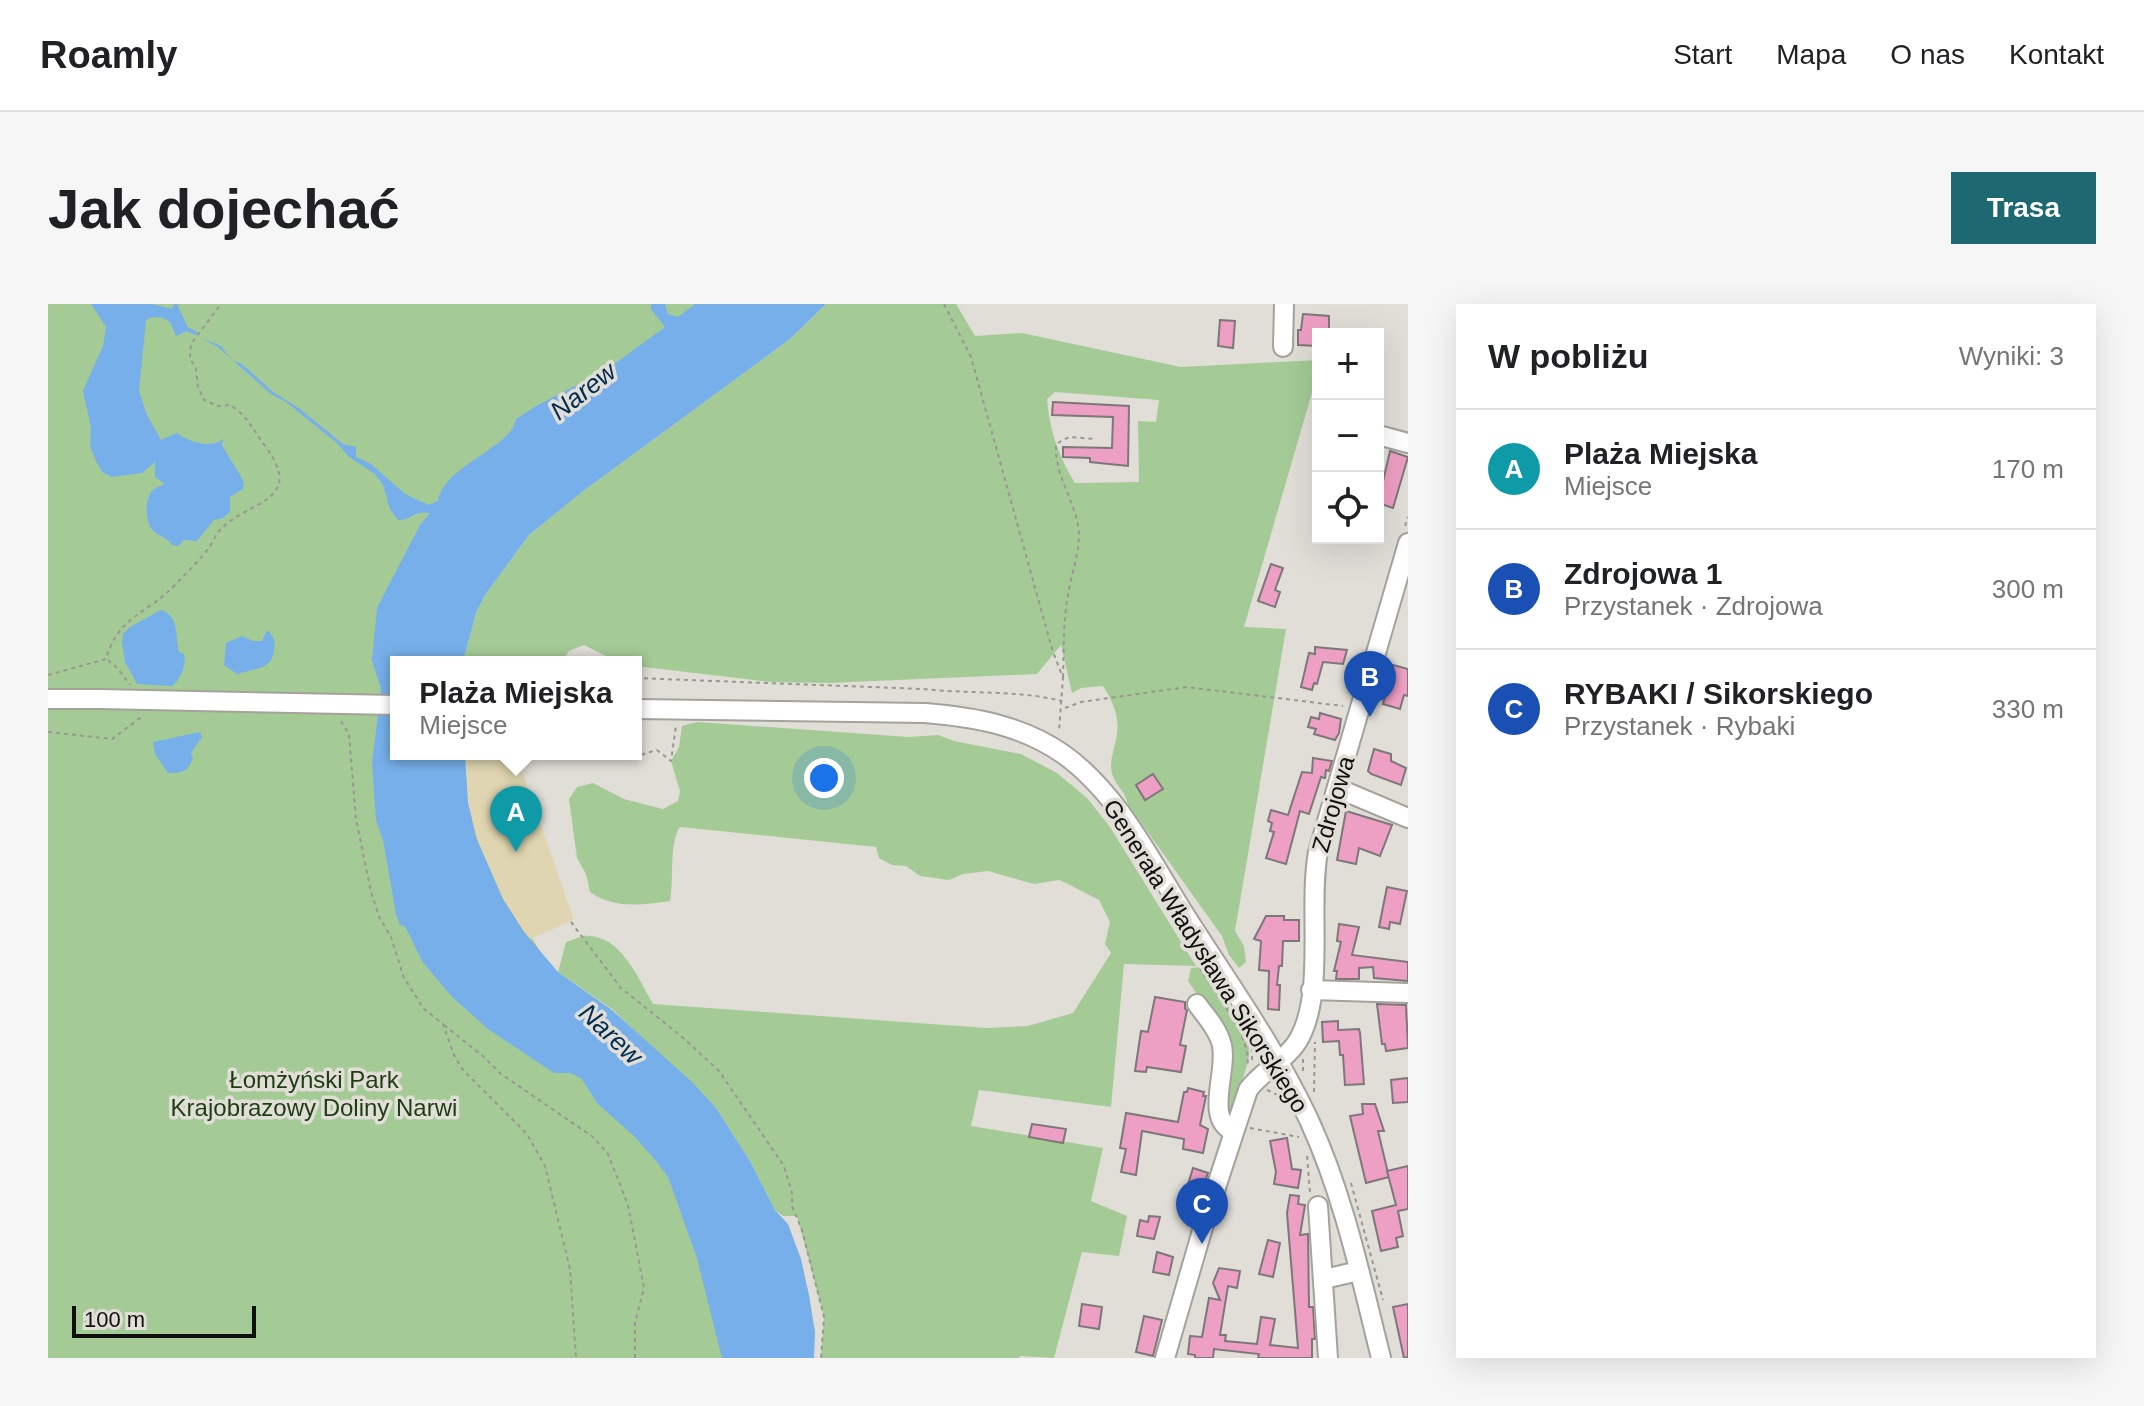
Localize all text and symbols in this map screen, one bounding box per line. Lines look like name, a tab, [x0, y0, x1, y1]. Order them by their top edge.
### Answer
text: Roamly	[40, 34, 177, 76]
text: Start	[1673, 39, 1732, 70]
text: Mapa	[1776, 39, 1846, 70]
text: O nas	[1890, 39, 1965, 70]
text: Kontakt	[2009, 39, 2104, 70]
button: Trasa	[1951, 172, 2096, 244]
text: Jak dojechać	[48, 177, 400, 240]
map controls	[1312, 328, 1384, 544]
button: +	[1312, 328, 1384, 400]
text: W pobliżu	[1488, 337, 1649, 375]
text: Wyniki: 3	[1959, 341, 2064, 371]
water label: Narew	[544, 355, 624, 426]
button: −	[1312, 400, 1384, 472]
text: Plaża Miejska	[1564, 437, 1757, 470]
text: A	[1505, 454, 1523, 484]
text: 170 m	[1992, 454, 2064, 484]
text: Miejsce	[1564, 471, 1652, 501]
button: locate	[1312, 472, 1384, 544]
text: Zdrojowa 1	[1564, 557, 1722, 590]
text: B	[1505, 574, 1523, 604]
text: 300 m	[1992, 574, 2064, 604]
text: Przystanek · Zdrojowa	[1564, 591, 1823, 621]
pin: B	[1344, 651, 1396, 717]
popup	[390, 656, 642, 760]
text: Plaża Miejska	[419, 676, 613, 709]
text: RYBAKI / Sikorskiego	[1564, 677, 1873, 710]
text: C	[1505, 694, 1523, 724]
text: 330 m	[1992, 694, 2064, 724]
text: Miejsce	[419, 710, 507, 740]
text: Przystanek · Rybaki	[1564, 711, 1795, 741]
street label: Zdrojowa	[1306, 752, 1360, 855]
your location	[804, 758, 844, 798]
pin: A	[490, 786, 542, 852]
street label: Generała Władysława Sikorskiego	[1098, 794, 1314, 1118]
water label: Narew	[573, 997, 650, 1072]
park label: Łomżyński Park Krajobrazowy Doliny Narwi	[171, 1066, 457, 1121]
pin: C	[1176, 1178, 1228, 1244]
scale bar	[72, 1302, 256, 1338]
text: 100 m	[84, 1307, 145, 1332]

